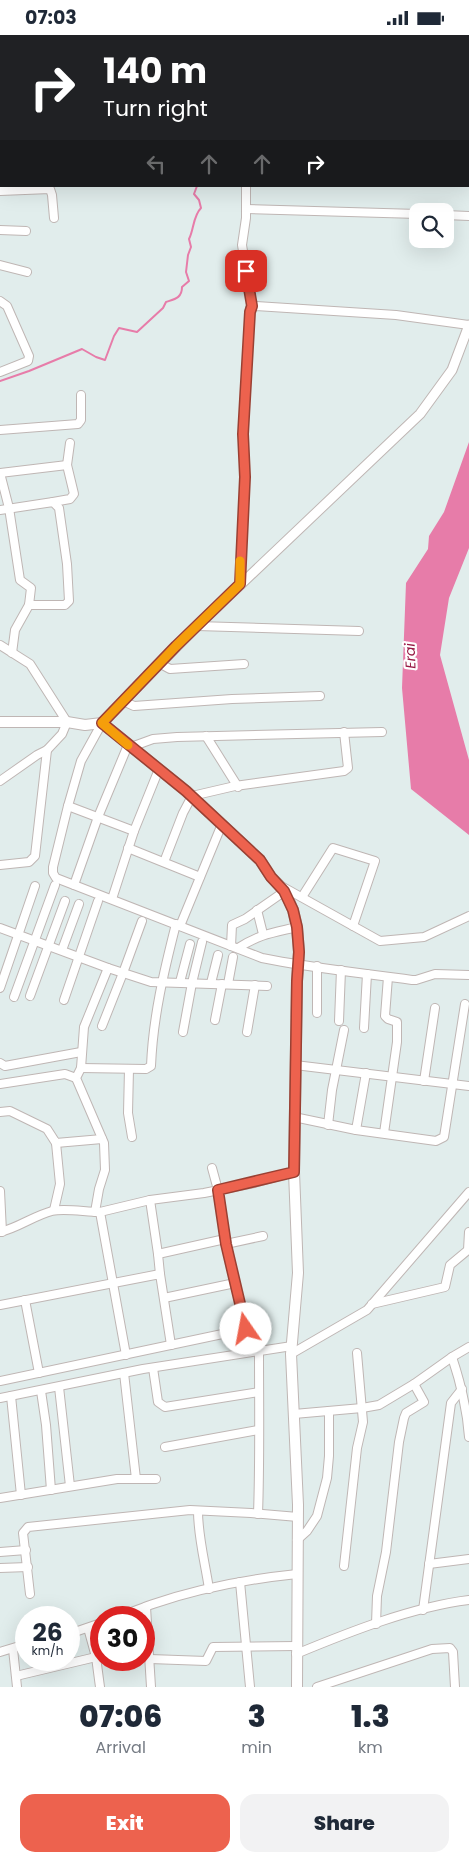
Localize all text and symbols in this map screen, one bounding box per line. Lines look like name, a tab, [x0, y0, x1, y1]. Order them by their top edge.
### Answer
text: 07:03	[25, 4, 77, 31]
text: 140 m	[103, 46, 207, 95]
icon: right	[20, 55, 85, 120]
text: Turn right	[103, 93, 208, 124]
icon: left	[142, 150, 170, 178]
icon: ahead	[195, 150, 223, 178]
icon: ahead	[248, 150, 276, 178]
icon: right	[301, 150, 329, 178]
map controls	[409, 203, 454, 248]
button: search	[409, 203, 454, 248]
pin	[225, 250, 267, 292]
icon: arrive	[232, 257, 260, 285]
water label: Erai	[400, 642, 420, 669]
position arrow	[219, 1302, 271, 1354]
speed limit sign: 30	[90, 1606, 155, 1671]
text: 26	[32, 1615, 63, 1650]
text: km/h	[32, 1642, 63, 1659]
text: 07:06	[79, 1695, 162, 1738]
text: 3	[247, 1695, 266, 1738]
text: 1.3	[351, 1695, 390, 1738]
text: Arrival	[95, 1736, 146, 1759]
text: min	[241, 1736, 272, 1759]
text: km	[358, 1736, 383, 1759]
button: Exit	[20, 1794, 230, 1852]
button: Share	[240, 1794, 449, 1852]

